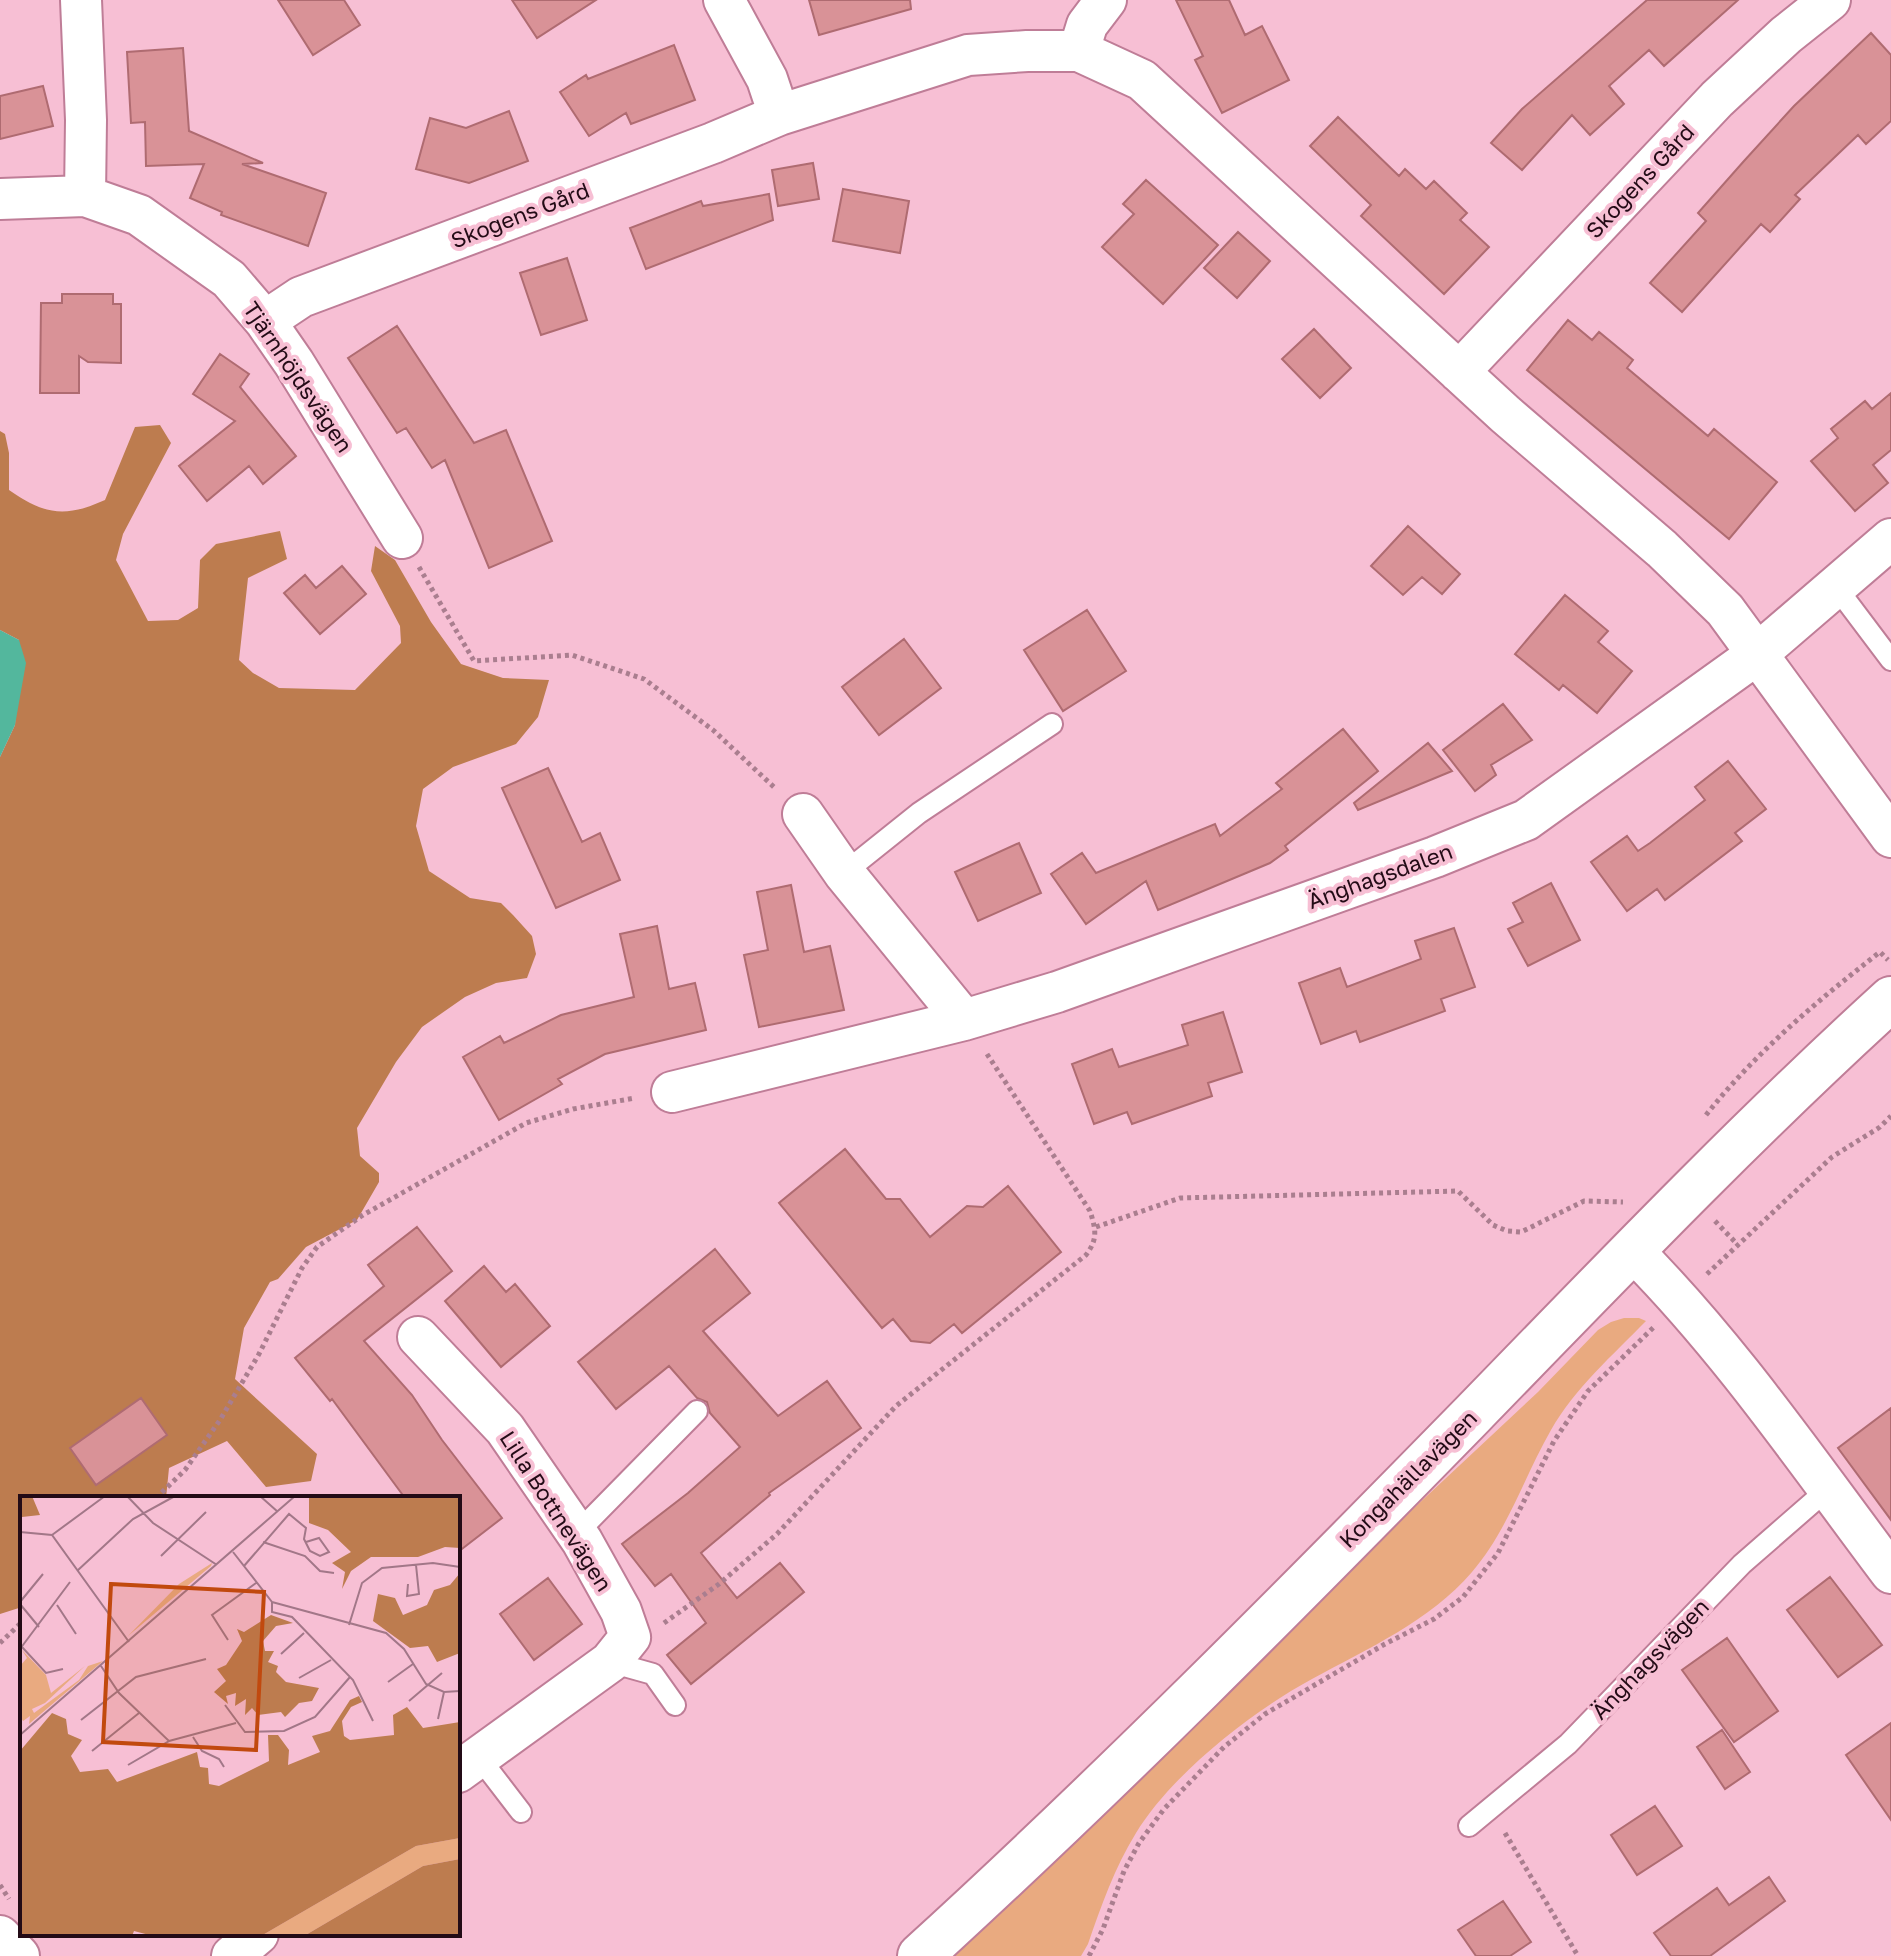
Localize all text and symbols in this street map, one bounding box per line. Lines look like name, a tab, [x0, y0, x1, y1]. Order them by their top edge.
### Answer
street label: Skogens Gård	[1580, 118, 1699, 243]
street label: Skogens Gård	[447, 176, 593, 253]
street label: Tjärnhöjdsvägen	[238, 296, 359, 457]
street label: Änghagsdalen	[1304, 837, 1456, 914]
street label: Kongahällavägen	[1333, 1404, 1482, 1553]
street label: Lilla Bottnevägen	[495, 1425, 618, 1596]
inset map	[20, 1496, 460, 1936]
street label: Änghagsvägen	[1585, 1593, 1714, 1725]

